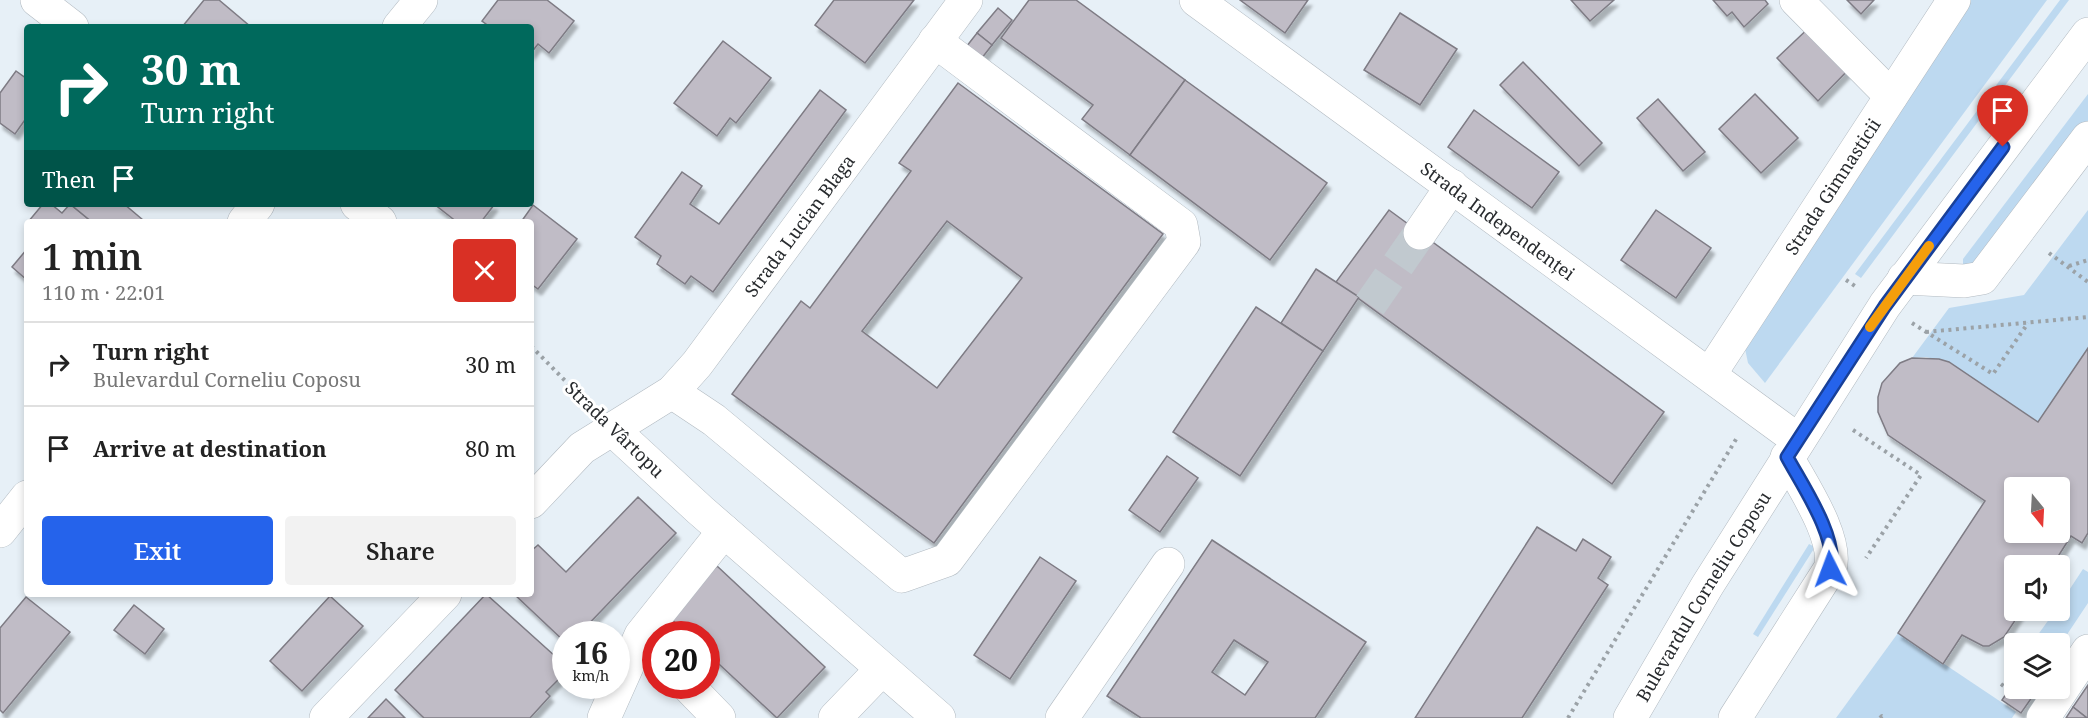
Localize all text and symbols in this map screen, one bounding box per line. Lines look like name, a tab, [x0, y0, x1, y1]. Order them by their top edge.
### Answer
text: 30 m	[141, 40, 241, 97]
icon: right	[42, 48, 120, 126]
pin	[1977, 85, 2028, 147]
text: Turn right	[141, 94, 274, 131]
icon: arrive	[1986, 94, 2019, 127]
street label: Strada Gimnasticii	[1779, 113, 1886, 259]
street label: Strada Lucian Blaga	[739, 149, 860, 302]
street label: Strada Independenței	[1416, 156, 1580, 285]
icon: arrive	[107, 162, 140, 195]
text: Then	[42, 164, 95, 194]
text: 1 min	[42, 232, 143, 281]
button: close	[453, 239, 516, 302]
text: 110 m · 22:01	[42, 279, 165, 306]
text: Turn right	[93, 336, 209, 366]
icon: right	[42, 348, 75, 381]
text: 30 m	[465, 349, 516, 379]
text: Bulevardul Corneliu Coposu	[93, 366, 361, 393]
street label: Strada Vârtopu	[560, 376, 670, 483]
icon: arrive	[42, 432, 75, 465]
text: Arrive at destination	[93, 433, 327, 463]
text: 80 m	[465, 433, 516, 463]
north arrow	[2004, 477, 2070, 543]
map controls	[2004, 477, 2070, 699]
street label: Bulevardul Corneliu Coposu	[1630, 486, 1776, 706]
button: Exit	[42, 516, 273, 585]
button: Share	[285, 516, 516, 585]
position arrow	[1798, 537, 1862, 601]
button: sound	[2004, 555, 2070, 621]
speed limit sign: 20	[642, 621, 720, 699]
text: 16	[574, 632, 608, 673]
button: layers	[2004, 633, 2070, 699]
text: km/h	[573, 665, 609, 685]

